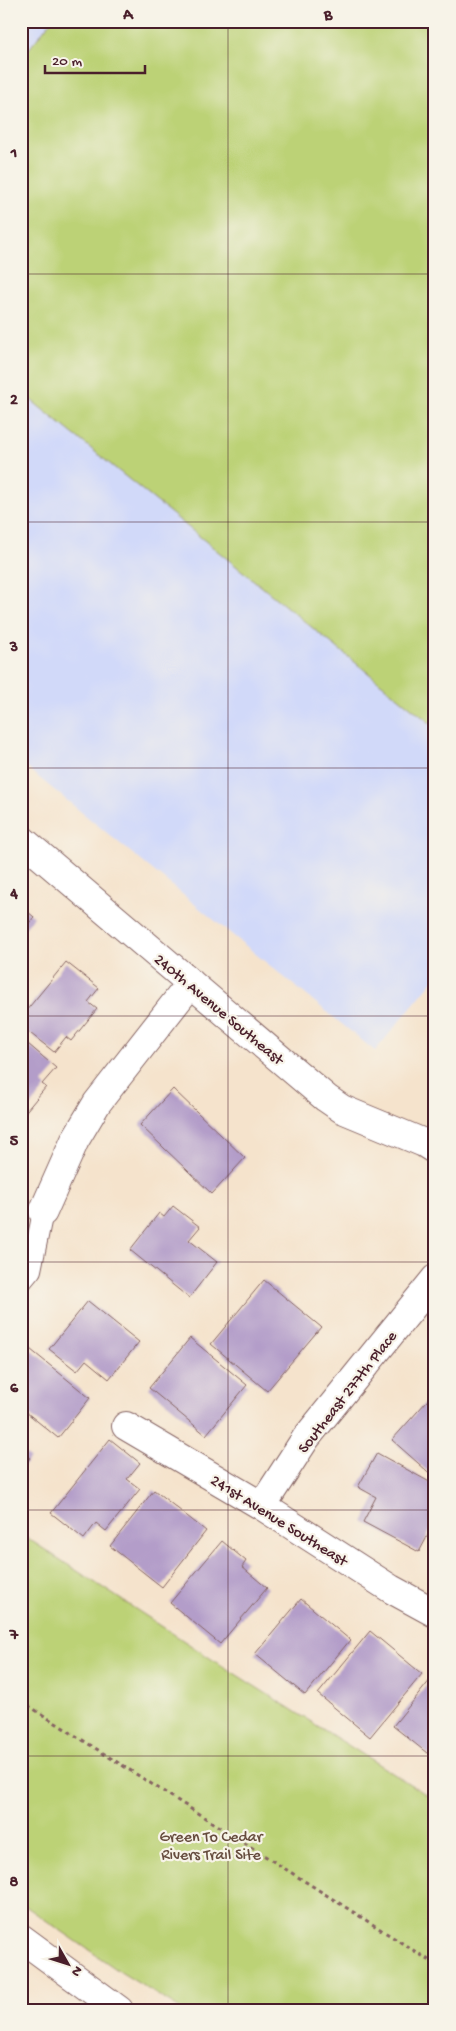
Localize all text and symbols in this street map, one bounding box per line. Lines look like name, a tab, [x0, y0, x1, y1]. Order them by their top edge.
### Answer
text: A	[122, 7, 134, 26]
text: B	[323, 7, 333, 26]
scale bar	[45, 42, 145, 74]
text: 20 m	[52, 53, 82, 71]
text: 1	[10, 145, 17, 164]
text: 2	[10, 392, 18, 411]
text: 3	[9, 639, 18, 658]
text: 4	[9, 886, 18, 905]
street label: 240th Avenue Southeast	[149, 951, 288, 1071]
text: 5	[10, 1133, 19, 1152]
street label: Southeast 277th Place	[295, 1328, 403, 1458]
text: 6	[10, 1380, 19, 1399]
street label: 241st Avenue Southeast	[206, 1472, 351, 1573]
text: 7	[9, 1627, 19, 1646]
park label: Green To Cedar Rivers Trail Site	[160, 1829, 264, 1866]
text: 8	[10, 1874, 19, 1893]
north arrow	[42, 1938, 92, 1988]
text: N	[67, 1962, 86, 1980]

